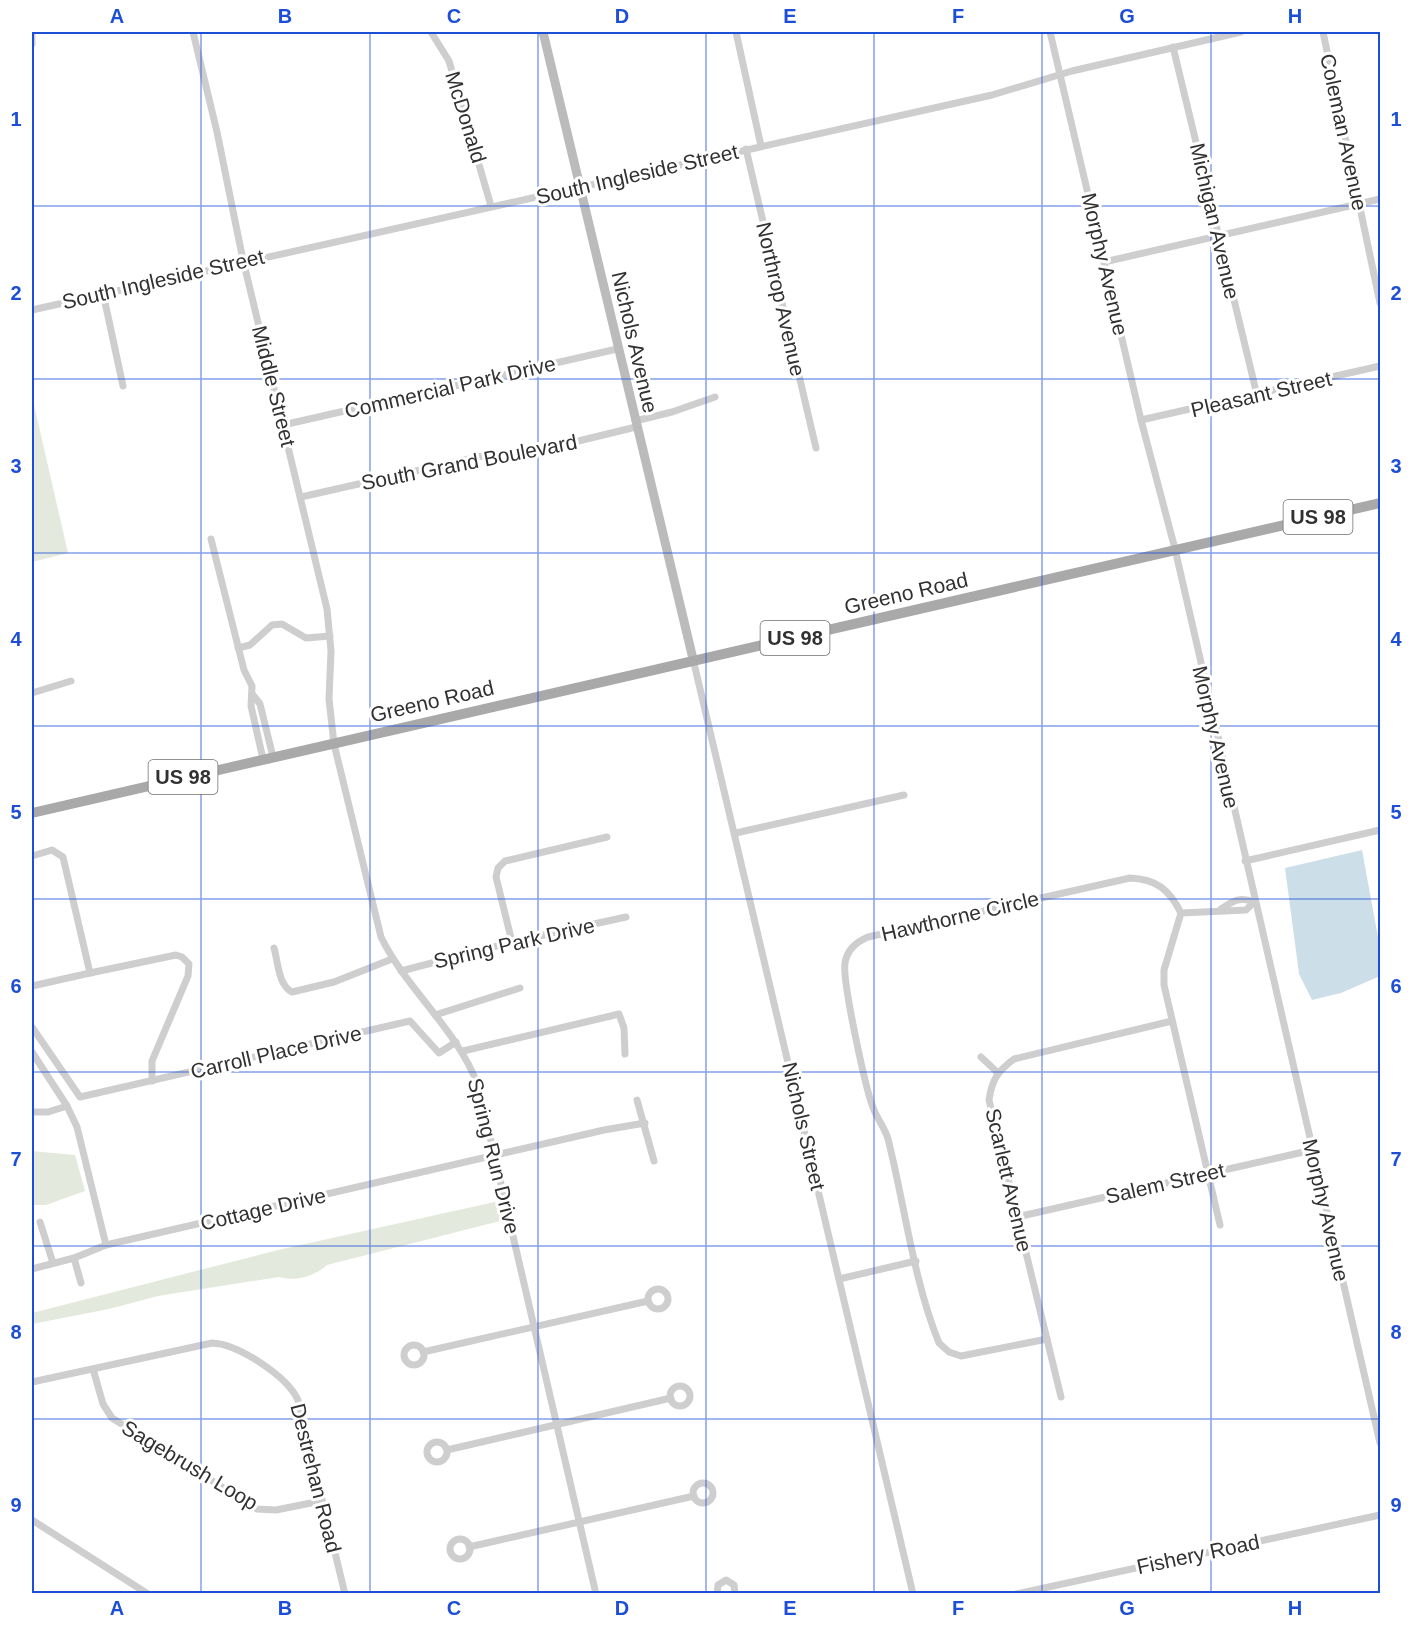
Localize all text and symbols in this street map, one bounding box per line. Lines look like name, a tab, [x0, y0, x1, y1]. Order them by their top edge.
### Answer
text: A	[110, 5, 124, 27]
text: B	[278, 5, 292, 27]
text: C	[447, 5, 461, 27]
text: D	[615, 5, 629, 27]
text: E	[783, 5, 797, 27]
text: F	[952, 5, 964, 27]
text: G	[1119, 5, 1135, 27]
text: H	[1288, 5, 1302, 27]
street label: Coleman Avenue	[1316, 52, 1372, 212]
street label: McDonald	[441, 68, 491, 166]
text: 1	[10, 108, 22, 130]
text: 1	[1390, 108, 1402, 130]
street label: South Ingleside Street	[534, 140, 740, 208]
street label: Michigan Avenue	[1186, 141, 1244, 301]
street label: Morphy Avenue	[1077, 191, 1133, 337]
street label: Northrop Avenue	[752, 220, 810, 378]
street label: South Ingleside Street	[60, 245, 266, 313]
street label: Nichols Avenue	[608, 269, 662, 415]
text: 2	[10, 282, 22, 304]
text: 2	[1390, 282, 1402, 304]
street label: Middle Street	[248, 323, 300, 449]
street label: Commercial Park Drive	[342, 352, 558, 422]
street label: Pleasant Street	[1188, 367, 1334, 421]
street label: South Grand Boulevard	[359, 430, 579, 494]
text: 3	[10, 455, 22, 477]
text: 3	[1390, 455, 1402, 477]
road number: US 98	[1284, 500, 1352, 534]
street label: Greeno Road	[842, 568, 970, 618]
road number: US 98	[760, 621, 830, 655]
text: 4	[10, 628, 22, 650]
text: 4	[1390, 628, 1402, 650]
street label: Morphy Avenue	[1188, 664, 1244, 810]
street label: Greeno Road	[368, 676, 496, 726]
road number: US 98	[148, 760, 218, 794]
text: 5	[10, 801, 22, 823]
text: 5	[1390, 801, 1402, 823]
street label: Hawthorne Circle	[879, 887, 1041, 945]
street label: Spring Park Drive	[431, 913, 597, 973]
text: 6	[10, 975, 22, 997]
text: 6	[1390, 975, 1402, 997]
street label: Carroll Place Drive	[188, 1021, 364, 1083]
street label: Nichols Street	[778, 1060, 830, 1192]
street label: Spring Run Drive	[463, 1076, 525, 1236]
street label: Scarlett Avenue	[981, 1106, 1037, 1254]
street label: Morphy Avenue	[1298, 1137, 1354, 1283]
text: 7	[10, 1148, 22, 1170]
text: 7	[1390, 1148, 1402, 1170]
street label: Salem Street	[1103, 1158, 1227, 1208]
street label: Cottage Drive	[198, 1183, 328, 1235]
text: 8	[10, 1321, 22, 1343]
text: 8	[1390, 1321, 1402, 1343]
street label: Destrehan Road	[286, 1401, 346, 1555]
street label: Sagebrush Loop	[118, 1415, 262, 1515]
text: 9	[10, 1494, 22, 1516]
text: 9	[1390, 1494, 1402, 1516]
street label: Fishery Road	[1135, 1530, 1261, 1578]
text: A	[110, 1597, 124, 1619]
text: B	[278, 1597, 292, 1619]
text: C	[447, 1597, 461, 1619]
text: D	[615, 1597, 629, 1619]
text: E	[783, 1597, 797, 1619]
text: F	[952, 1597, 964, 1619]
text: G	[1119, 1597, 1135, 1619]
text: H	[1288, 1597, 1302, 1619]

